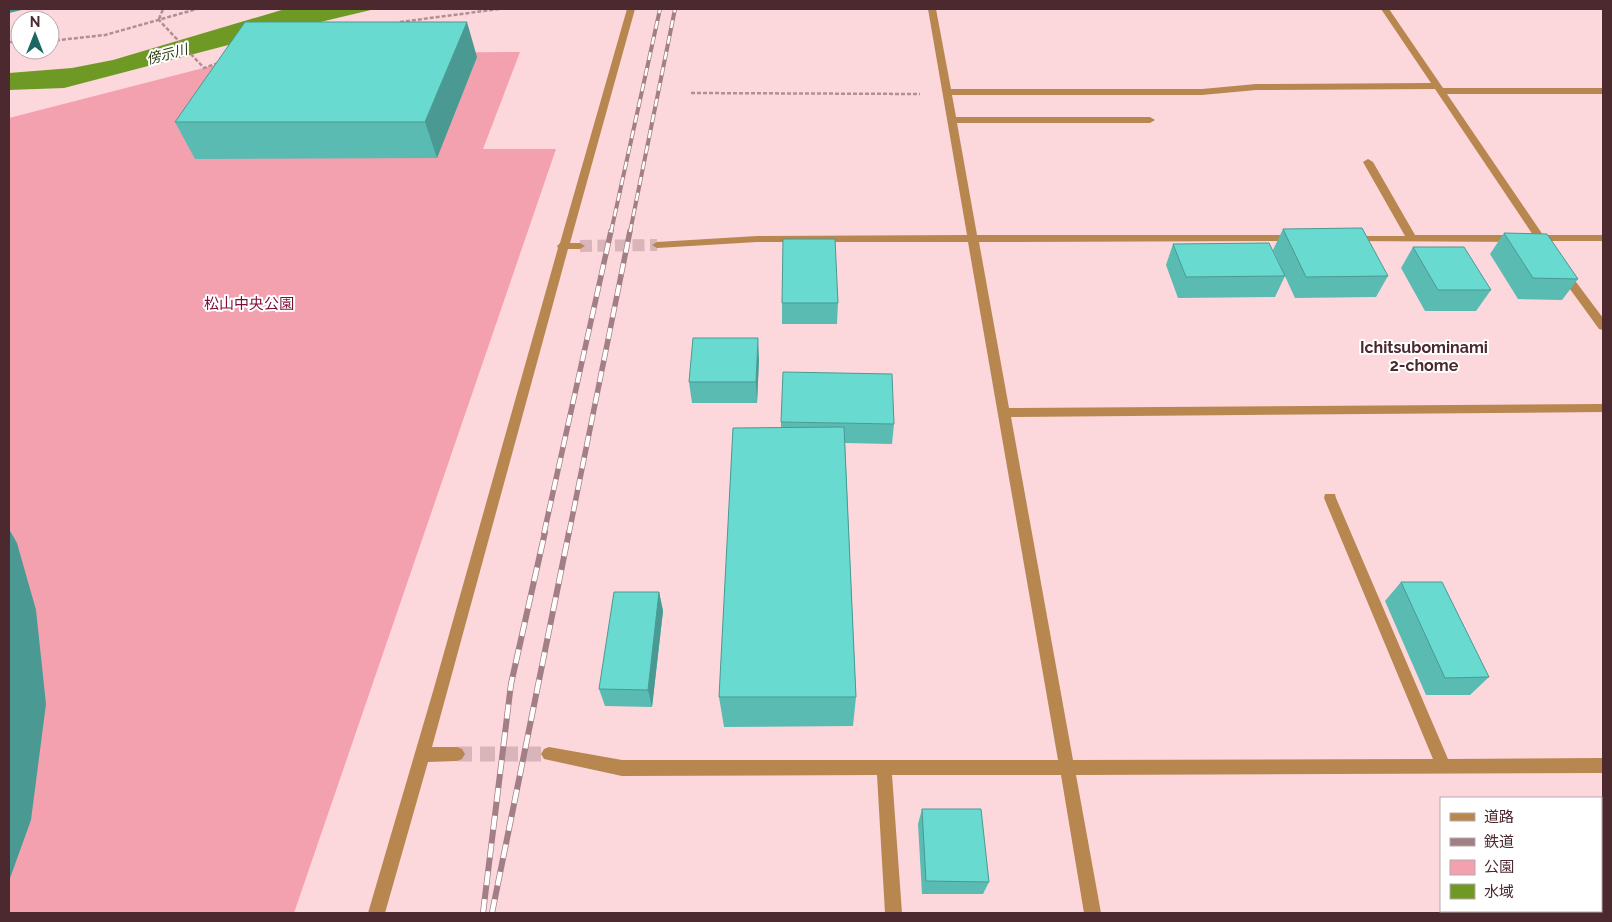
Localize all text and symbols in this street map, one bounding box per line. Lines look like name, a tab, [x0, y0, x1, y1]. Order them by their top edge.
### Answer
north arrow	[10, 10, 60, 60]
text: N	[30, 14, 40, 30]
water label: 傍示川	[145, 40, 191, 67]
park label: 松山中央公園	[204, 295, 294, 313]
district label: Ichitsubominami 2-chome	[1360, 338, 1488, 375]
legend	[1440, 797, 1602, 912]
text: 道路	[1484, 808, 1514, 826]
text: 鉄道	[1484, 833, 1514, 851]
text: 公園	[1484, 858, 1514, 876]
text: 水域	[1484, 883, 1514, 901]

